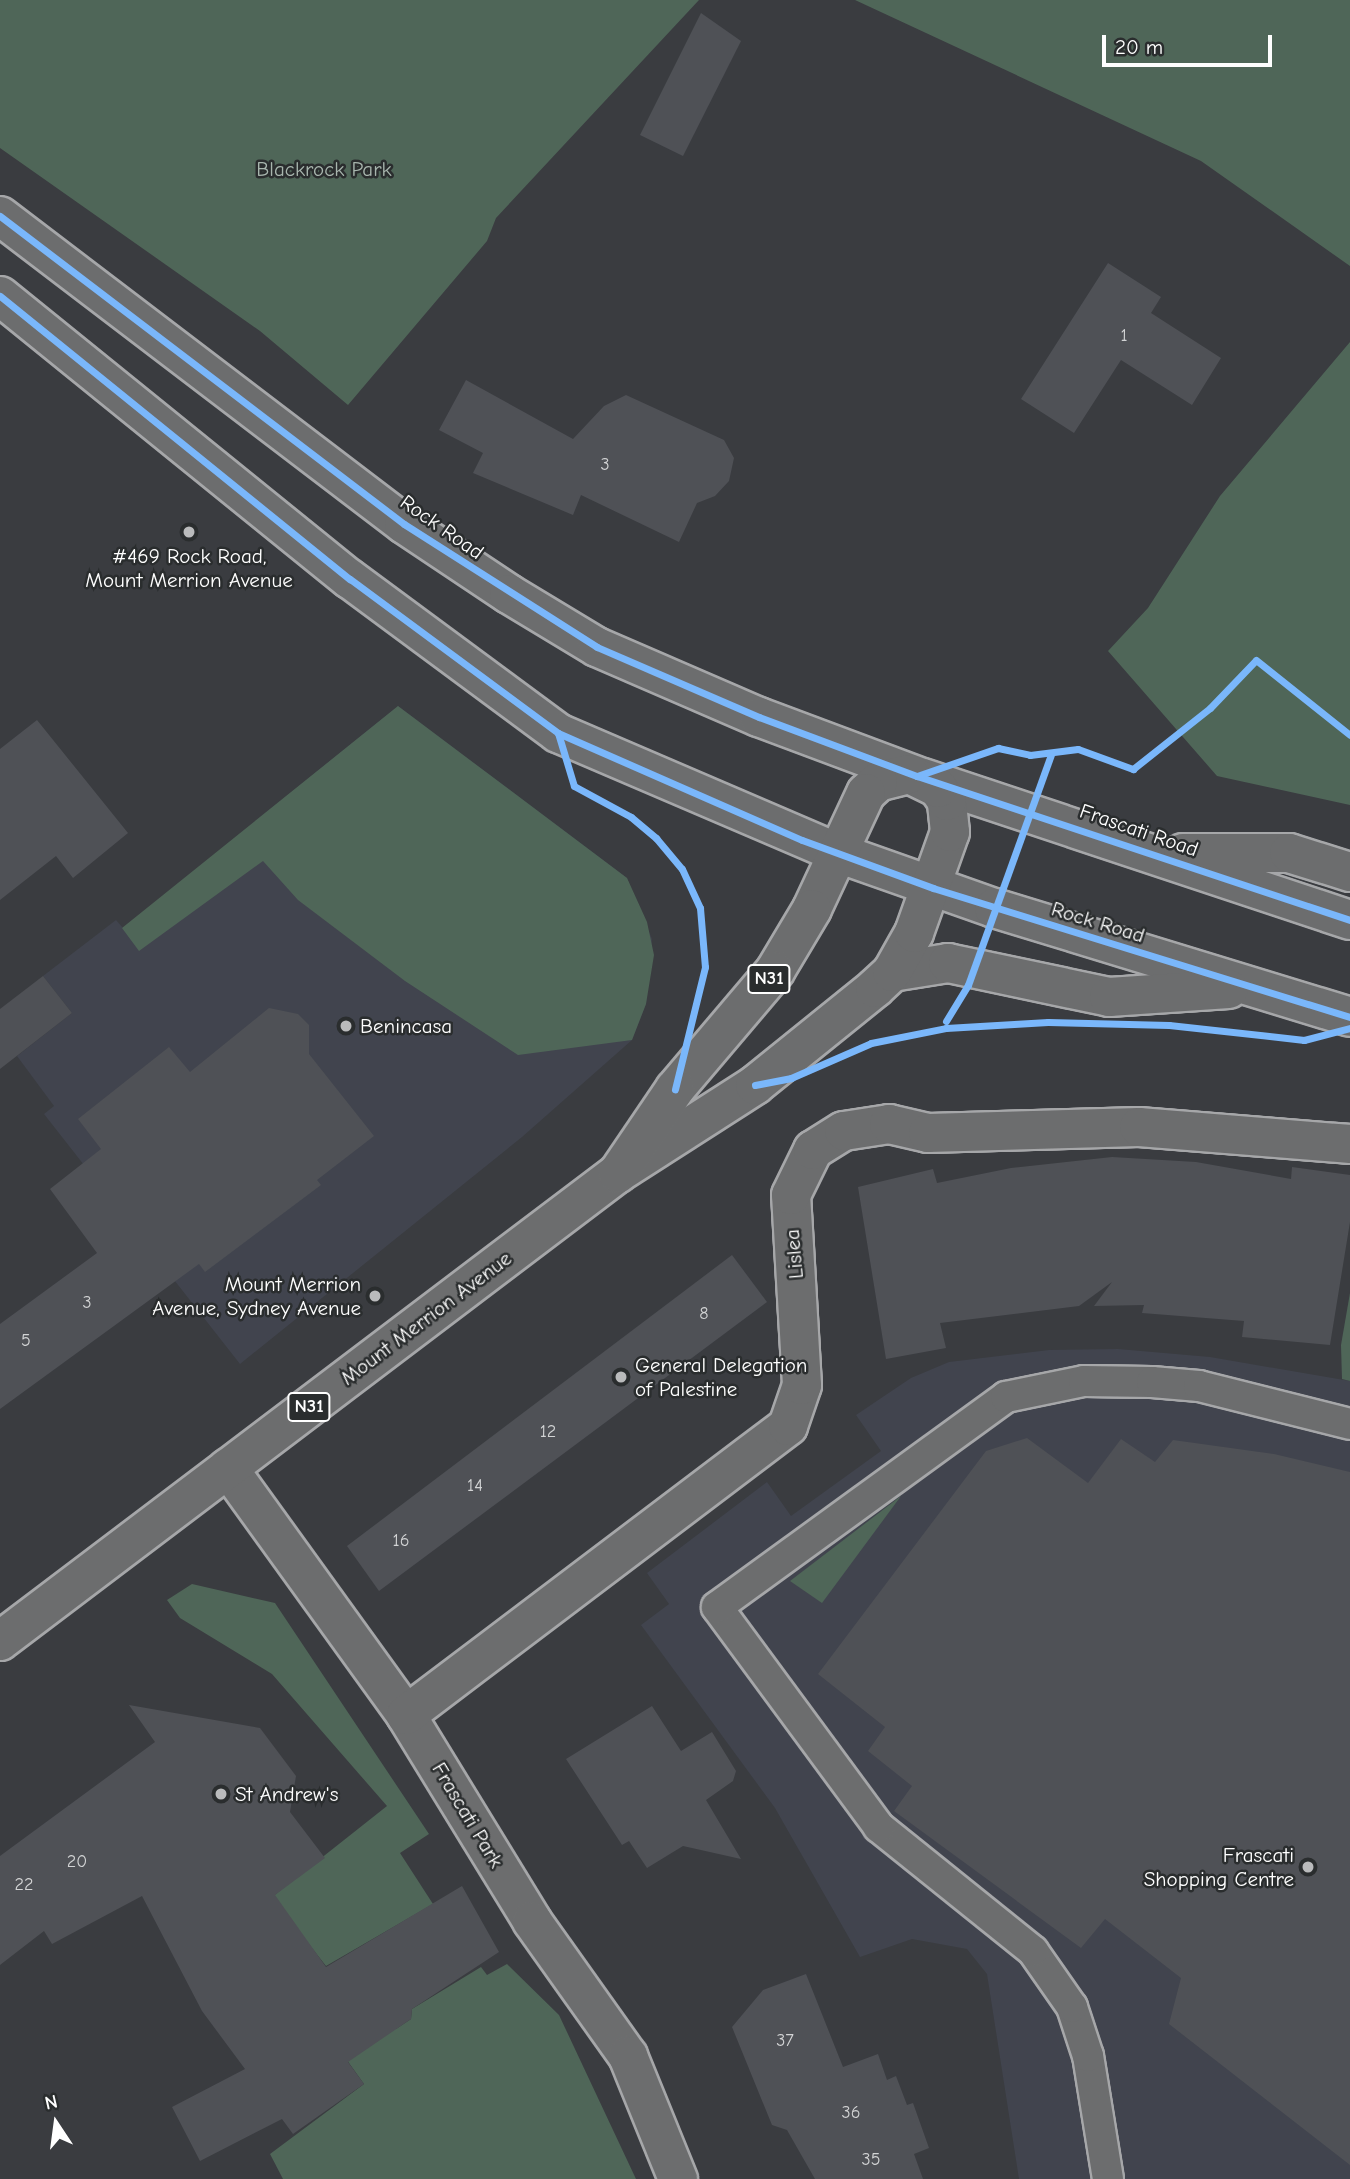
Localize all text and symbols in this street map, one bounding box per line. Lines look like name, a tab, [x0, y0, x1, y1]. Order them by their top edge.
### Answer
scale bar	[1105, 21, 1275, 65]
text: 20 m	[1115, 35, 1163, 59]
park label: Blackrock Park	[256, 156, 392, 182]
house number: 1	[1120, 325, 1128, 347]
house number: 3	[600, 454, 610, 476]
street label: Rock Road	[395, 489, 489, 565]
marker: #469 Rock Road, Mount Merrion Avenue	[181, 524, 197, 540]
place label: #469 Rock Road, Mount Merrion Avenue	[85, 543, 293, 593]
street label: Frascati Road	[1076, 798, 1202, 862]
street label: Rock Road	[1048, 896, 1148, 948]
road number: N31	[746, 964, 792, 995]
place label: Benincasa	[360, 1013, 452, 1039]
marker: Benincasa	[338, 1018, 354, 1034]
street label: Lislea	[779, 1228, 809, 1280]
street label: Mount Merrion Avenue	[336, 1246, 516, 1390]
place label: Mount Merrion Avenue, Sydney Avenue	[152, 1271, 361, 1321]
marker: Mount Merrion Avenue, Sydney Avenue	[367, 1288, 383, 1304]
house number: 3	[82, 1292, 92, 1314]
house number: 8	[699, 1303, 709, 1325]
house number: 5	[21, 1330, 31, 1352]
place label: General Delegation of Palestine	[635, 1352, 807, 1402]
marker: General Delegation of Palestine	[613, 1369, 629, 1385]
road number: N31	[286, 1392, 332, 1422]
house number: 12	[540, 1421, 556, 1443]
house number: 14	[467, 1475, 483, 1497]
house number: 16	[393, 1530, 409, 1552]
street label: Frascati Park	[427, 1758, 509, 1872]
place label: St Andrew's	[235, 1781, 338, 1807]
marker: St Andrew's	[213, 1786, 229, 1802]
place label: Frascati Shopping Centre	[1144, 1842, 1294, 1892]
house number: 20	[67, 1851, 87, 1873]
marker: Frascati Shopping Centre	[1300, 1859, 1316, 1875]
house number: 22	[15, 1874, 33, 1896]
house number: 37	[776, 2030, 794, 2052]
north arrow	[21, 2088, 91, 2158]
text: N	[43, 2090, 60, 2115]
house number: 36	[842, 2102, 860, 2124]
house number: 35	[862, 2149, 880, 2171]

